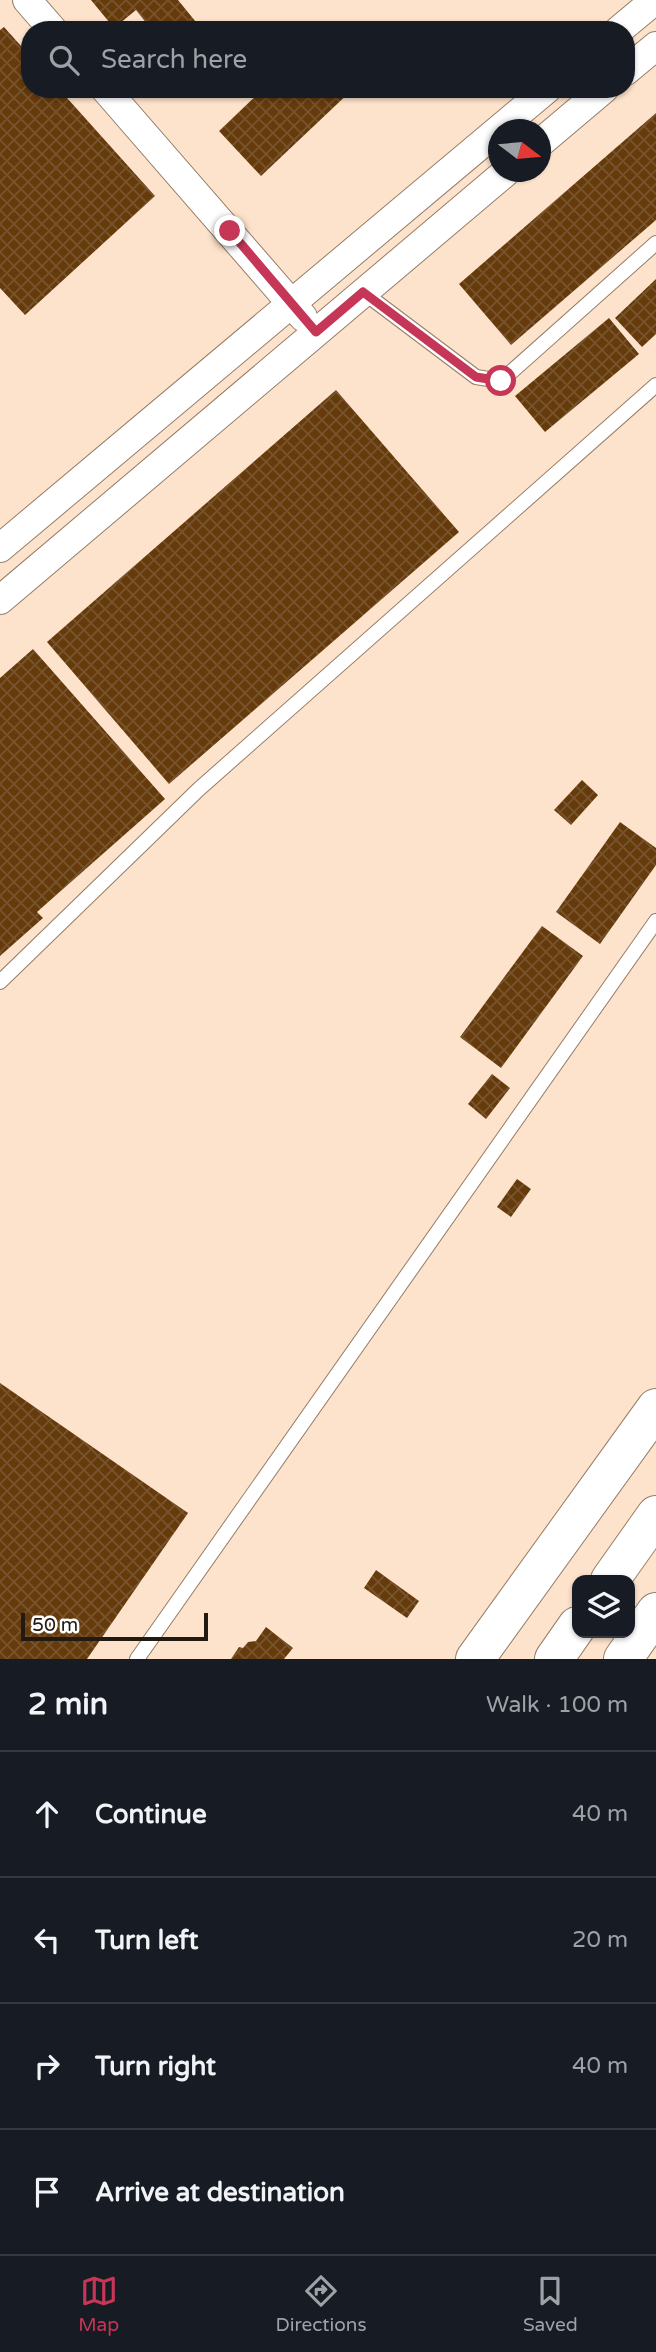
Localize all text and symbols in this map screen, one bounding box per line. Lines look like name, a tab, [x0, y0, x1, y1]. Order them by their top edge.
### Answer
search box	[21, 21, 635, 98]
icon: search	[45, 41, 83, 79]
text: Search here	[101, 44, 247, 75]
north arrow	[488, 119, 551, 182]
route end	[214, 215, 245, 246]
route start	[485, 365, 516, 396]
map controls	[572, 1575, 635, 1638]
button: layers	[572, 1575, 635, 1638]
scale bar	[21, 1610, 208, 1642]
text: 50 m	[32, 1614, 78, 1636]
text: 2 min	[28, 1686, 108, 1723]
text: Walk · 100 m	[486, 1691, 628, 1719]
icon: ahead	[28, 1795, 66, 1833]
text: Continue	[95, 1799, 207, 1830]
text: 40 m	[572, 1800, 628, 1828]
icon: left	[28, 1921, 66, 1959]
text: Turn left	[95, 1925, 198, 1956]
text: 20 m	[572, 1926, 628, 1954]
icon: right	[28, 2047, 66, 2085]
text: Turn right	[95, 2051, 216, 2082]
text: 40 m	[572, 2052, 628, 2080]
icon: arrive	[28, 2173, 66, 2211]
text: Arrive at destination	[95, 2177, 345, 2208]
tab: Map	[78, 2272, 119, 2336]
tab: Directions	[276, 2272, 367, 2336]
tab: Saved	[523, 2272, 578, 2336]

